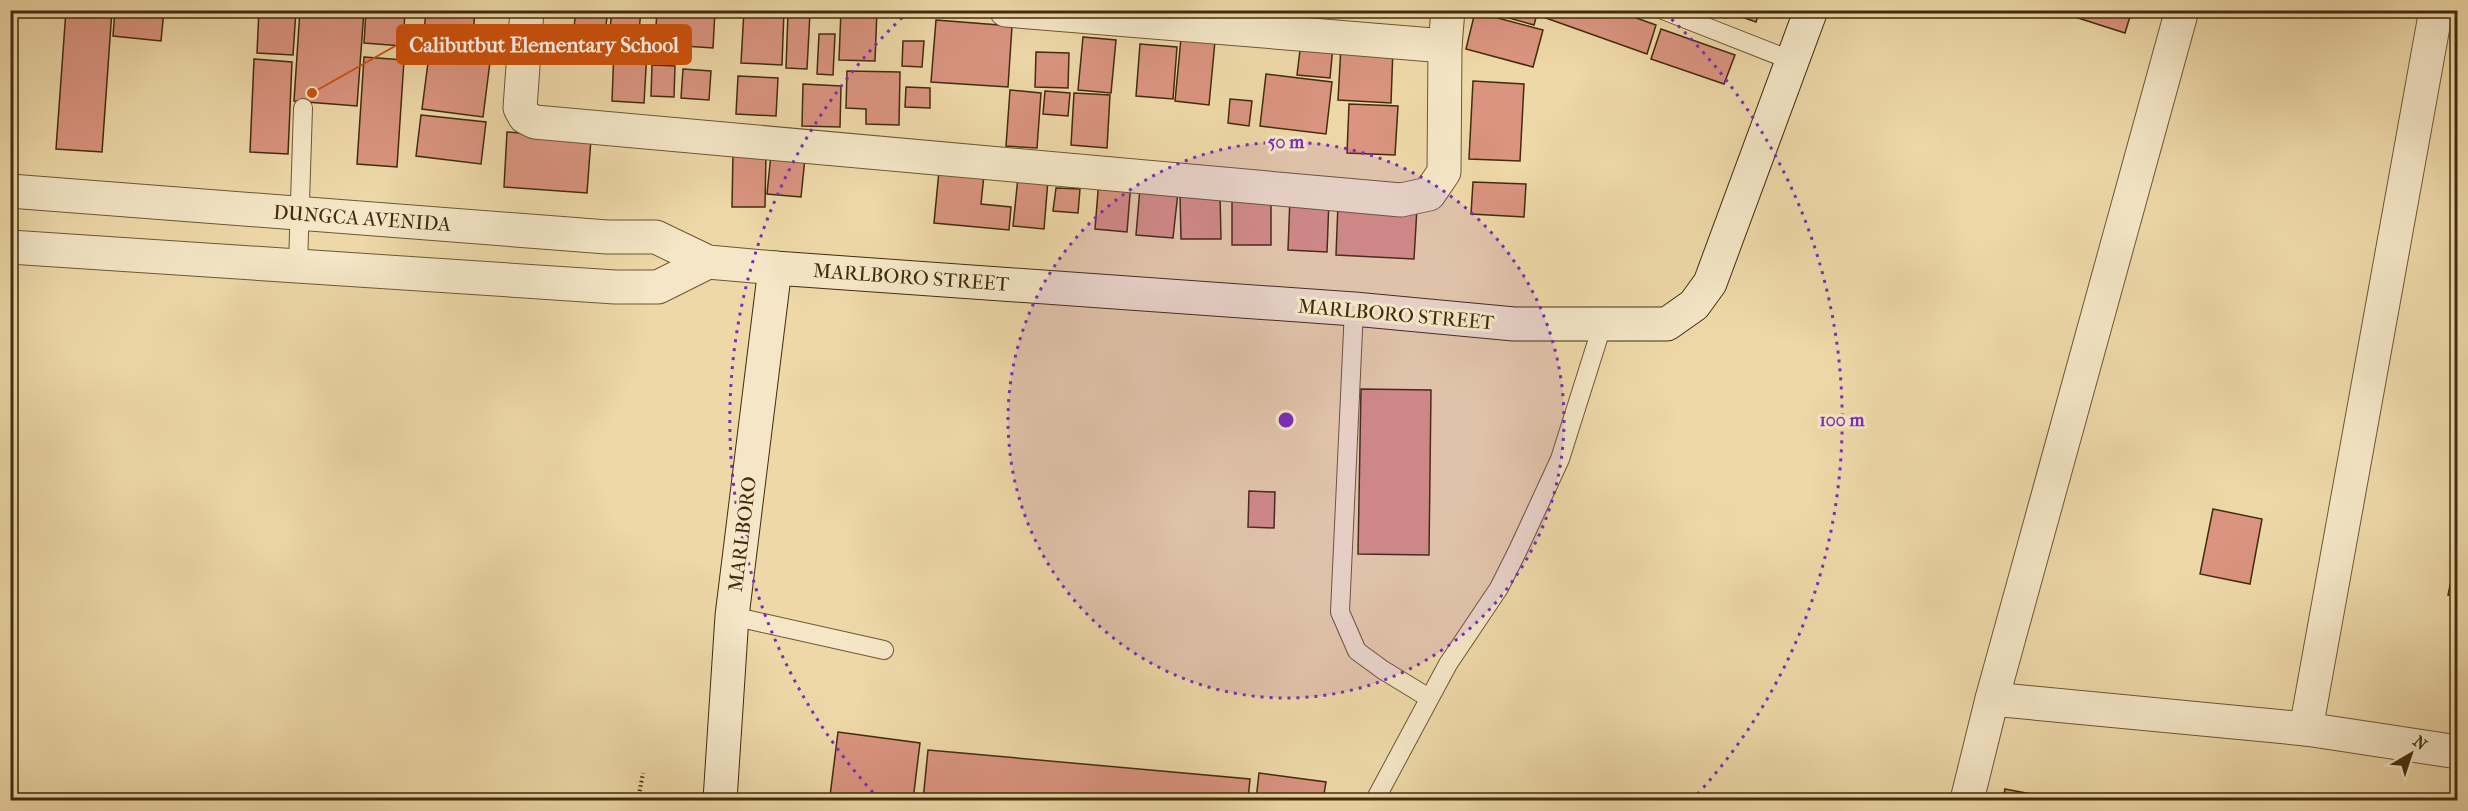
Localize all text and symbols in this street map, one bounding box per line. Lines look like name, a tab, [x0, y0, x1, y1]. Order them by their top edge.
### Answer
callout: Calibutbut Elementary School	[397, 25, 691, 64]
text: Calibutbut Elementary School	[409, 33, 679, 57]
text: 50 m	[1268, 132, 1305, 153]
street label: DUNGCA AVENIDA	[272, 201, 453, 236]
street label: MARLBORO STREET	[812, 259, 1010, 296]
street label: MARLBORO STREET	[1297, 294, 1495, 335]
centre of rings	[1276, 410, 1296, 430]
text: 100 m	[1819, 410, 1866, 431]
street label: MARLBORO	[724, 475, 761, 593]
north arrow	[2381, 724, 2441, 784]
text: N	[2409, 732, 2431, 754]

